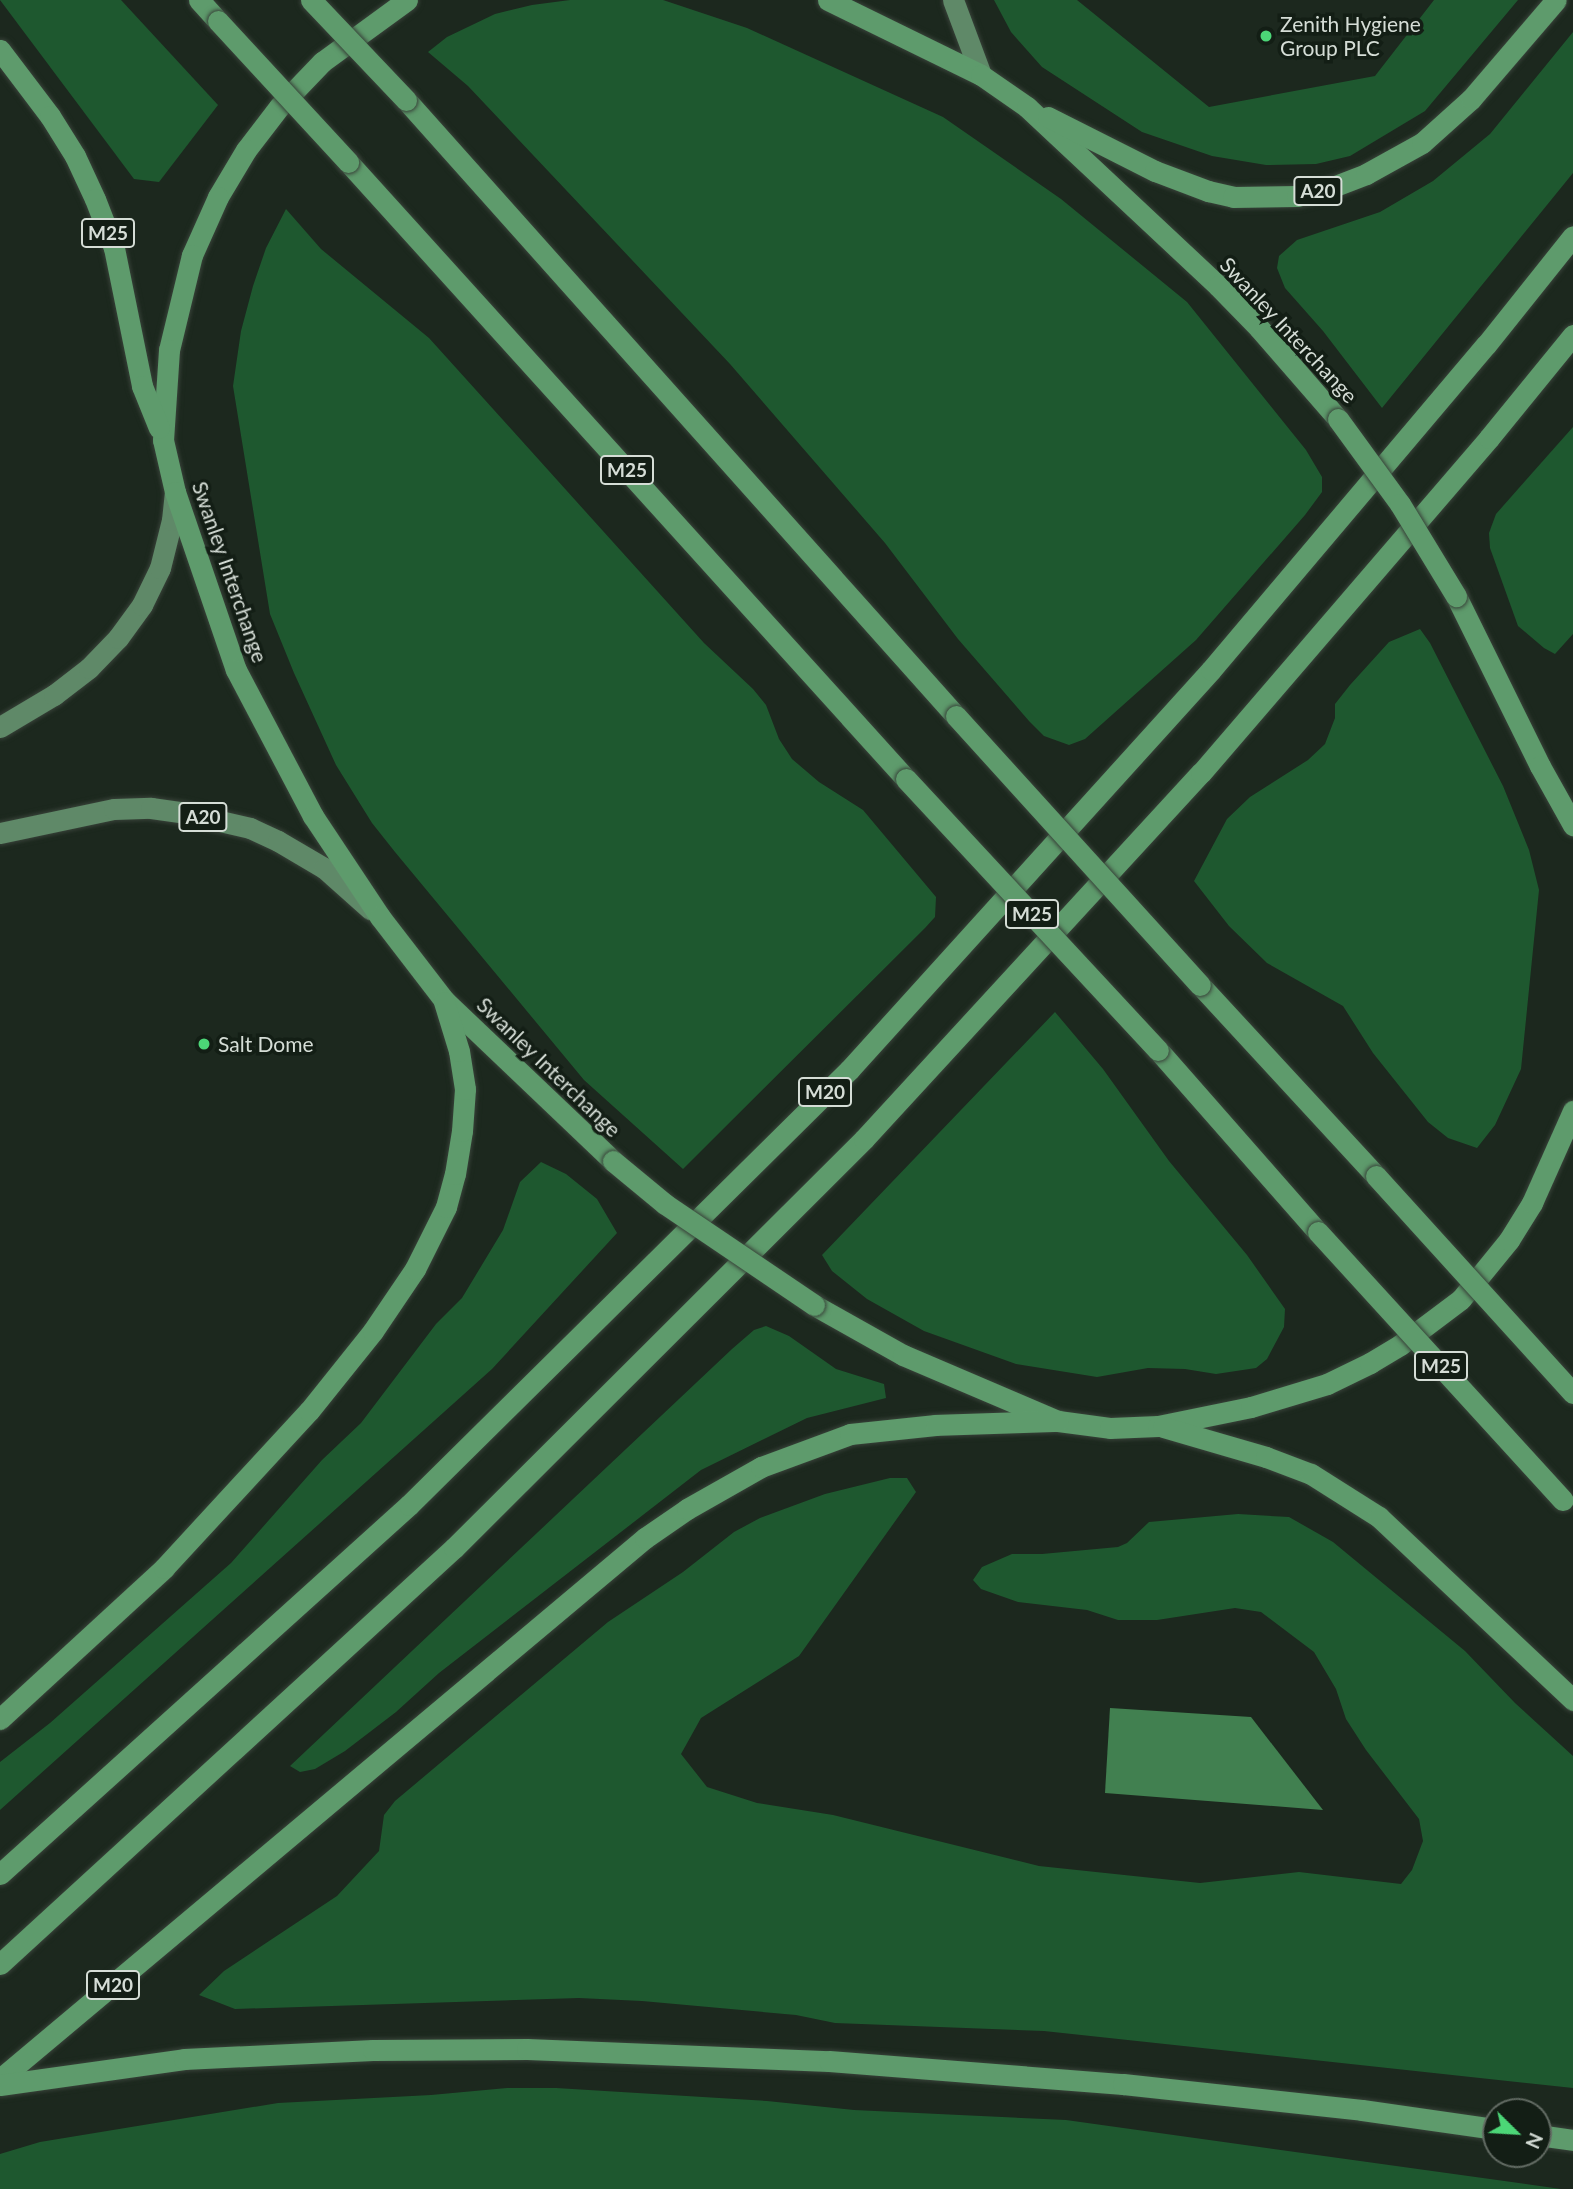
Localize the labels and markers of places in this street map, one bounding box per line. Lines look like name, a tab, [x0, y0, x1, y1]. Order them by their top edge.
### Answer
place label: Zenith Hygiene Group PLC	[1280, 11, 1421, 61]
marker: Zenith Hygiene Group PLC	[1258, 28, 1274, 44]
place label: Salt Dome	[218, 1031, 314, 1057]
marker: Salt Dome	[196, 1036, 212, 1052]

